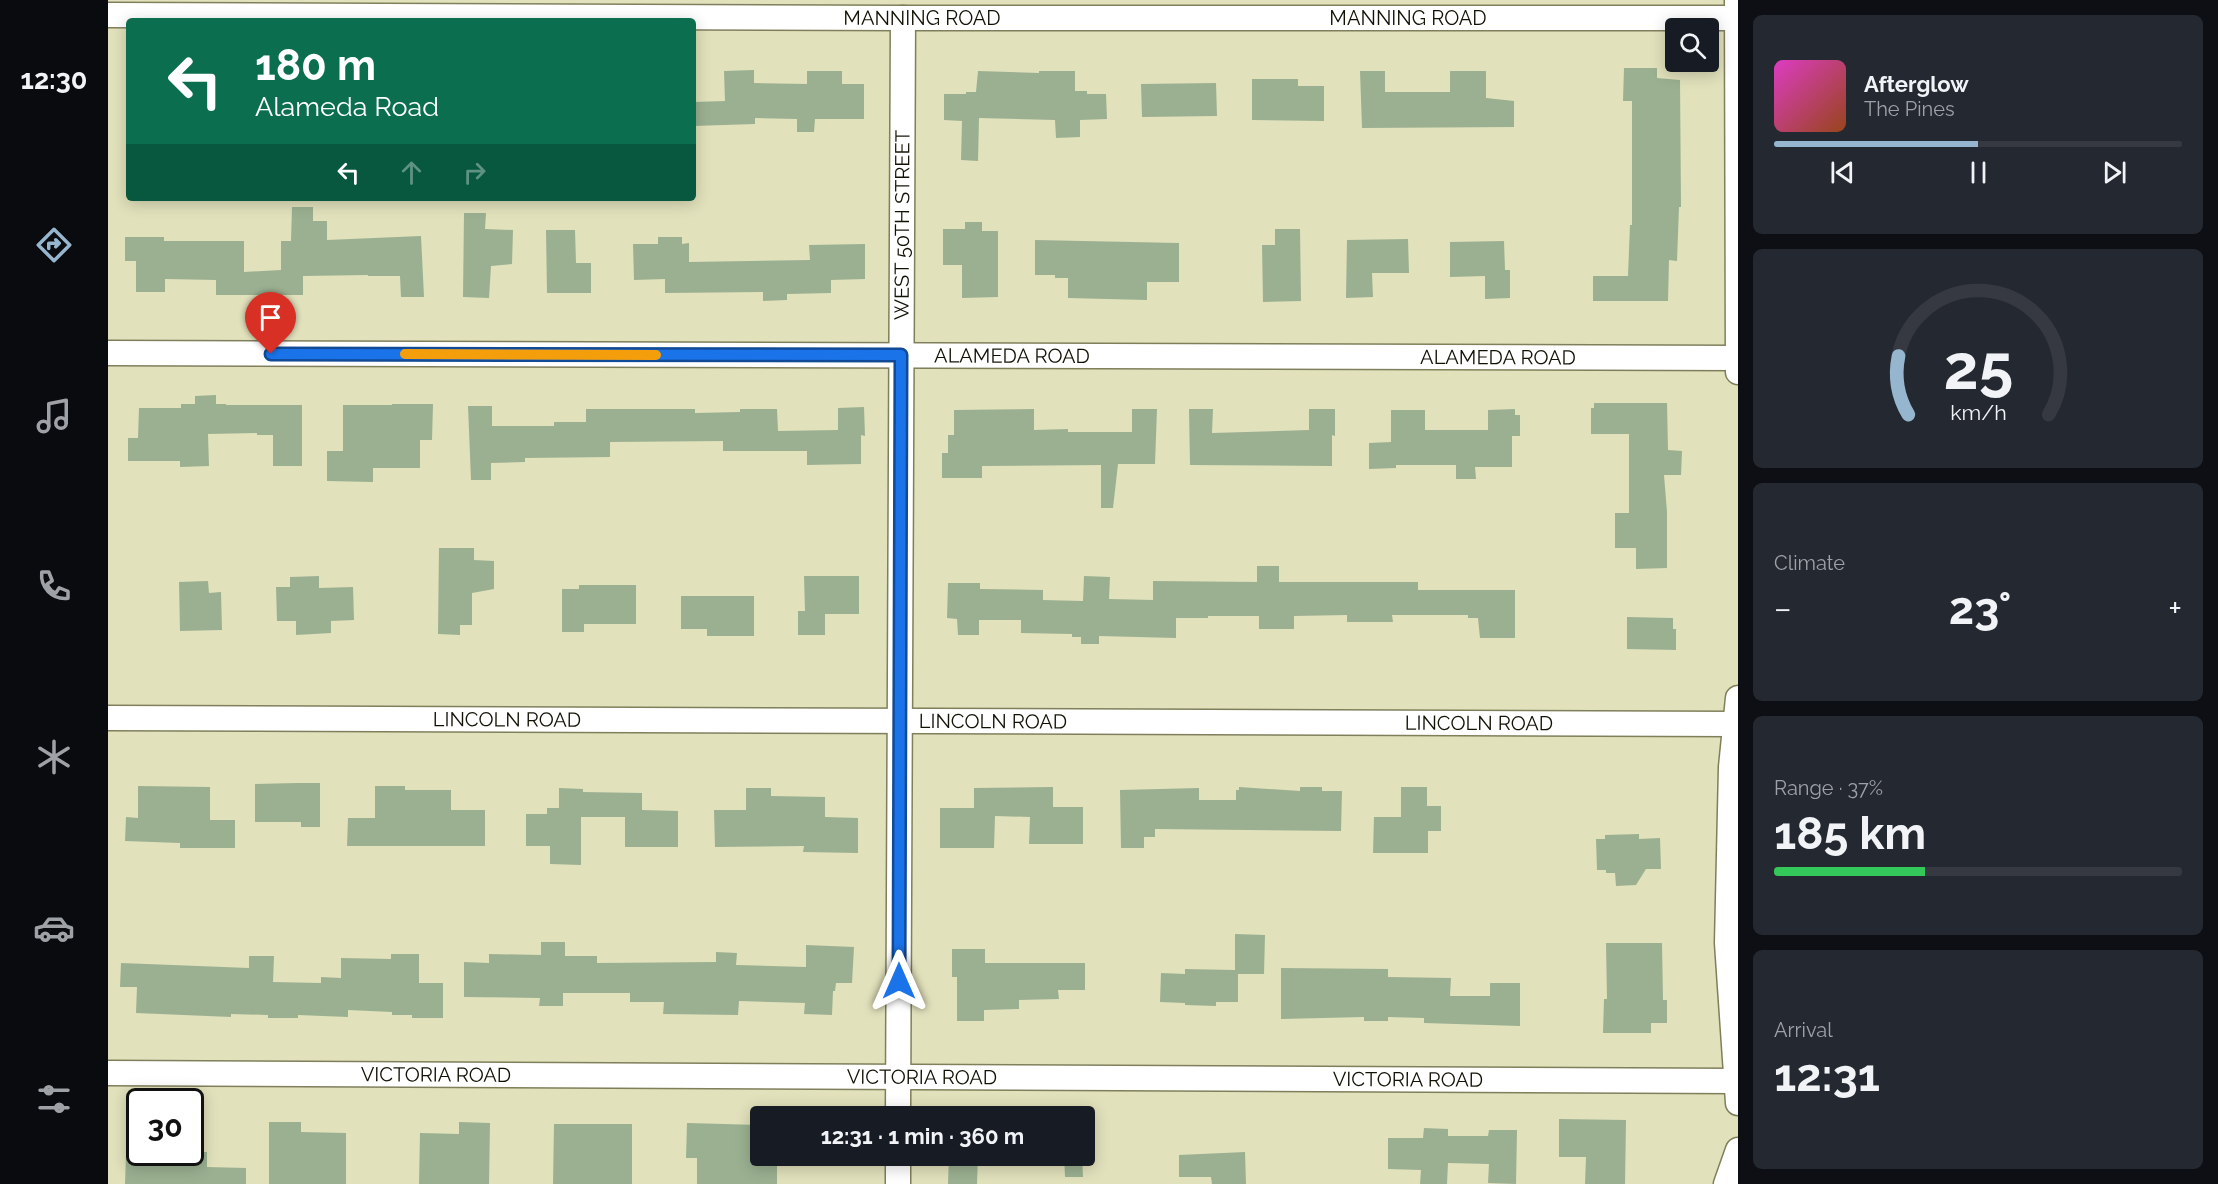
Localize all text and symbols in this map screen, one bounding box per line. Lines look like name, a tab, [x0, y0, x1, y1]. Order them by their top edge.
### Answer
street label: MANNING ROAD	[843, 6, 1001, 30]
street label: MANNING ROAD	[1329, 6, 1487, 30]
map controls	[1665, 18, 1719, 72]
button: search	[1665, 18, 1719, 72]
text: 180 m	[255, 41, 376, 90]
icon: left	[156, 42, 234, 120]
text: 12:30	[21, 64, 87, 95]
text: Afterglow	[1864, 71, 1969, 97]
text: Alameda Road	[255, 91, 439, 122]
text: The Pines	[1864, 97, 1955, 121]
street label: WEST 50TH STREET	[890, 130, 914, 320]
icon: left	[332, 156, 365, 189]
icon: ahead	[395, 156, 428, 189]
icon: right	[458, 156, 491, 189]
icon: previous	[1826, 156, 1859, 189]
icon: pause	[1962, 156, 1995, 189]
icon: next	[2098, 156, 2131, 189]
icon: directions	[33, 224, 75, 266]
pin	[245, 292, 296, 354]
icon: arrive	[254, 301, 287, 334]
text: 25	[1943, 330, 2013, 404]
street label: ALAMEDA ROAD	[934, 344, 1090, 368]
street label: ALAMEDA ROAD	[1420, 345, 1576, 370]
icon: music	[33, 395, 75, 437]
text: km/h	[1950, 401, 2006, 426]
text: Climate	[1774, 551, 1845, 575]
icon: phone	[33, 565, 75, 607]
text: 23°	[1949, 582, 2011, 635]
text: −	[1774, 589, 1792, 628]
text: +	[2168, 589, 2182, 628]
street label: LINCOLN ROAD	[433, 707, 581, 732]
street label: LINCOLN ROAD	[919, 709, 1067, 734]
street label: LINCOLN ROAD	[1405, 711, 1553, 735]
icon: climate	[33, 736, 75, 778]
text: Range · 37%	[1774, 776, 1883, 800]
text: 185 km	[1774, 807, 1926, 860]
icon: car	[33, 907, 75, 949]
position arrow	[867, 949, 931, 1013]
text: Arrival	[1774, 1018, 1833, 1042]
text: 12:31	[1774, 1049, 1880, 1102]
street label: VICTORIA ROAD	[361, 1062, 511, 1087]
street label: VICTORIA ROAD	[847, 1065, 997, 1089]
street label: VICTORIA ROAD	[1333, 1067, 1483, 1092]
icon: filters	[33, 1078, 75, 1120]
speed limit sign: 30	[126, 1088, 204, 1166]
text: 12:31 · 1 min · 360 m	[821, 1123, 1024, 1149]

